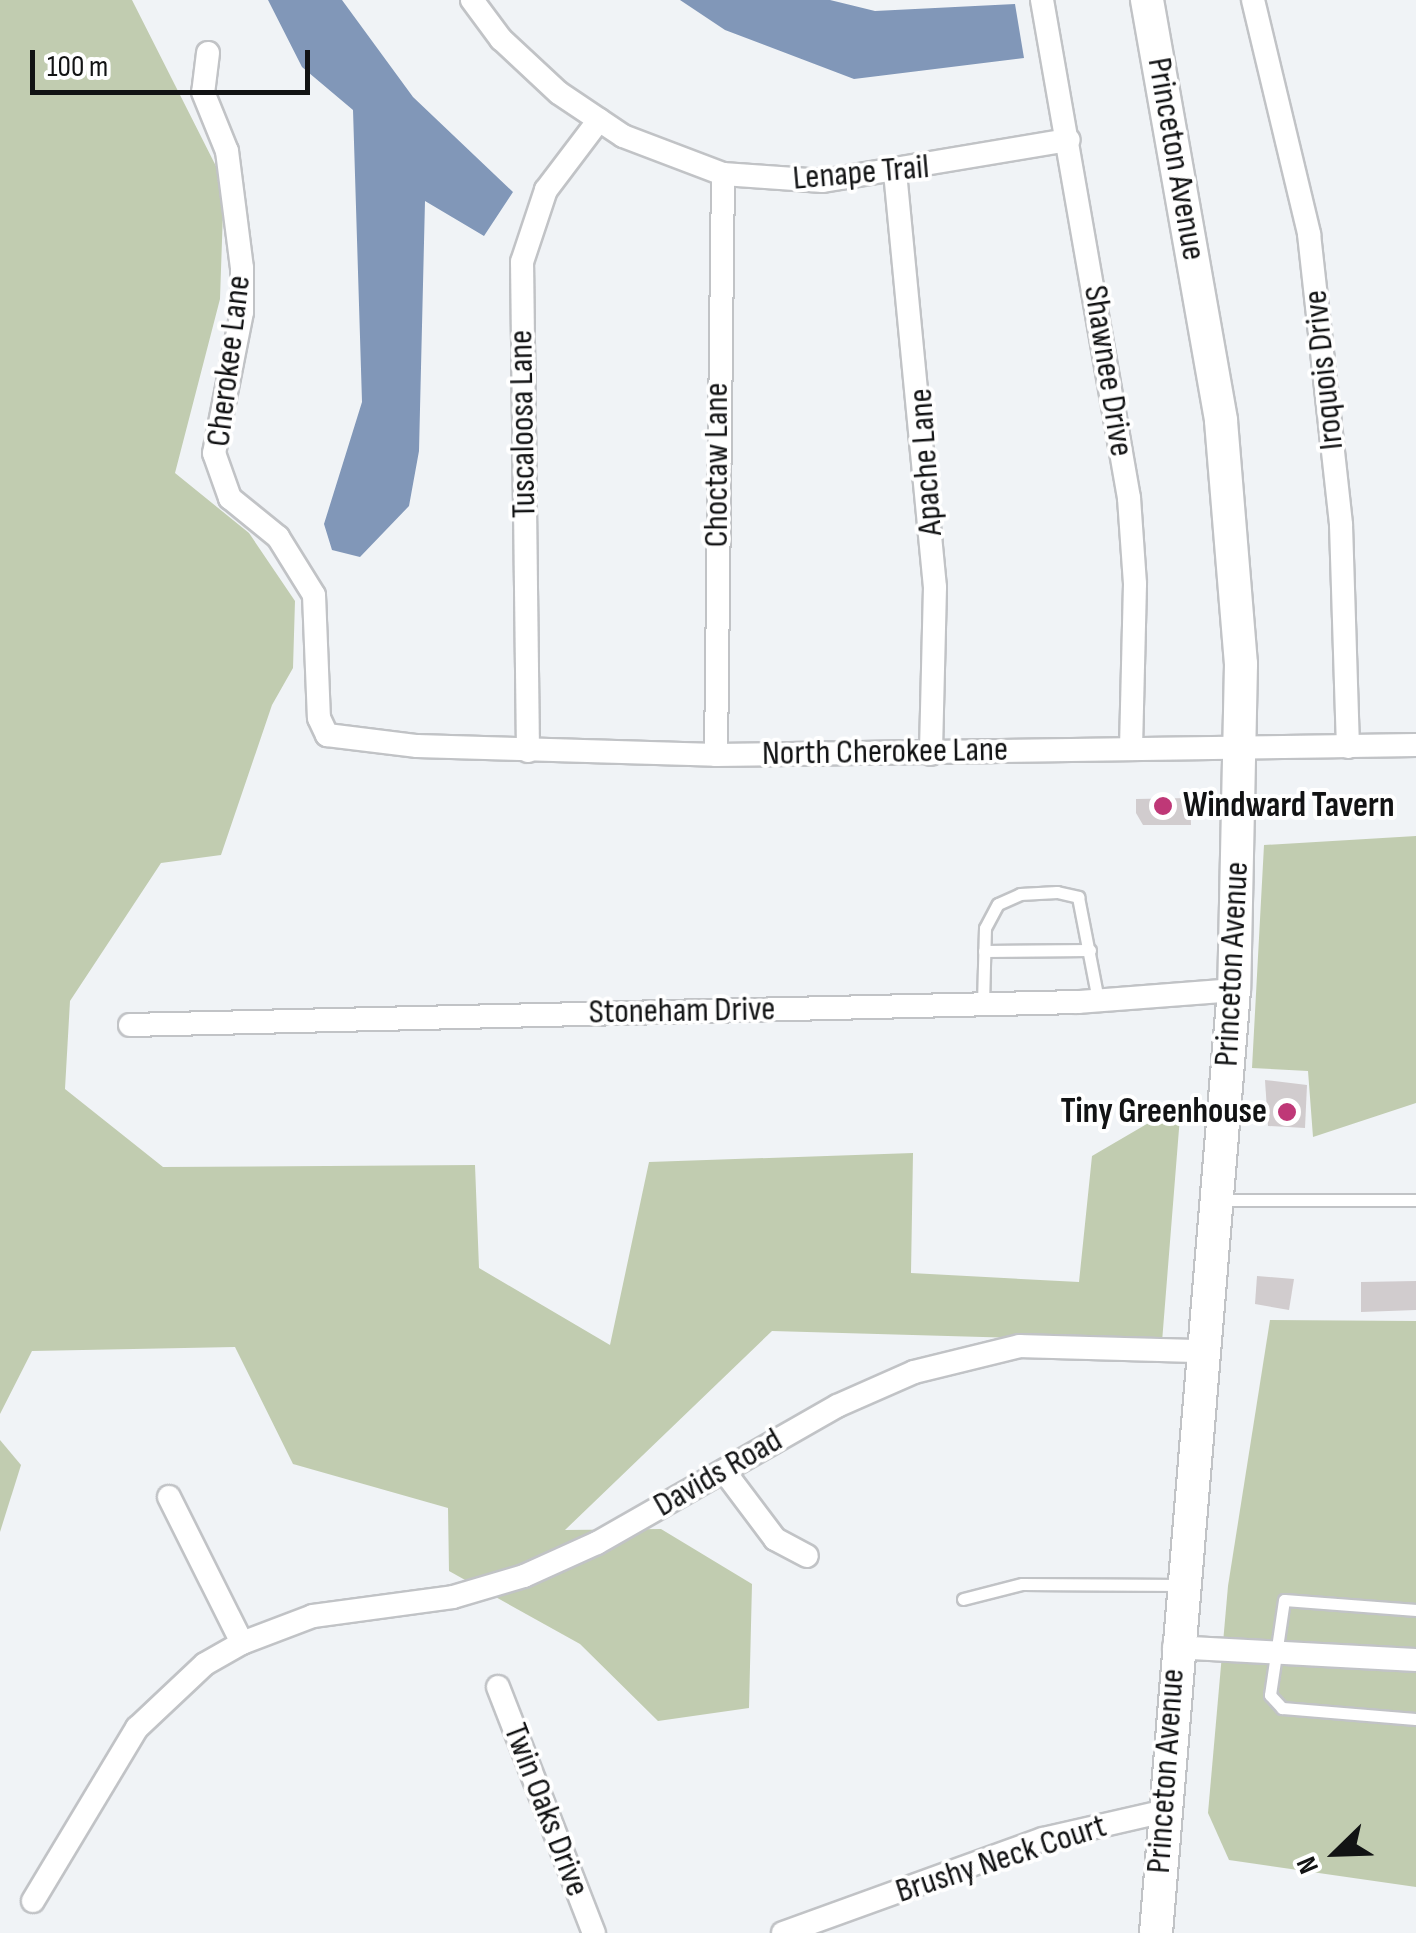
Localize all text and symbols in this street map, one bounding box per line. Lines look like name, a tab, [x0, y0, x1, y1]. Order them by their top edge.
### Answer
scale bar	[35, 30, 315, 92]
text: 100 m	[47, 49, 108, 85]
street label: Princeton Avenue	[1138, 54, 1214, 264]
street label: Lenape Trail	[791, 146, 931, 200]
street label: Cherokee Lane	[198, 273, 260, 449]
street label: Shawnee Drive	[1074, 282, 1142, 460]
street label: Iroquois Drive	[1295, 288, 1353, 452]
street label: Tuscaloosa Lane	[500, 329, 546, 519]
street label: Choctaw Lane	[696, 383, 738, 547]
street label: Apache Lane	[900, 387, 952, 537]
street label: North Cherokee Lane	[762, 729, 1008, 775]
place label: Windward Tavern	[1183, 785, 1394, 827]
marker: Windward Tavern	[1152, 795, 1174, 817]
street label: Princeton Avenue	[1206, 860, 1258, 1068]
street label: Stoneham Drive	[588, 988, 776, 1034]
place label: Tiny Greenhouse	[1060, 1091, 1267, 1133]
marker: Tiny Greenhouse	[1276, 1101, 1298, 1123]
street label: Davids Road	[646, 1419, 790, 1527]
street label: Princeton Avenue	[1138, 1667, 1194, 1875]
street label: Twin Oaks Drive	[494, 1718, 598, 1902]
north arrow	[1286, 1803, 1386, 1903]
street label: Brushy Neck Court	[891, 1805, 1111, 1913]
text: N	[1290, 1852, 1326, 1878]

